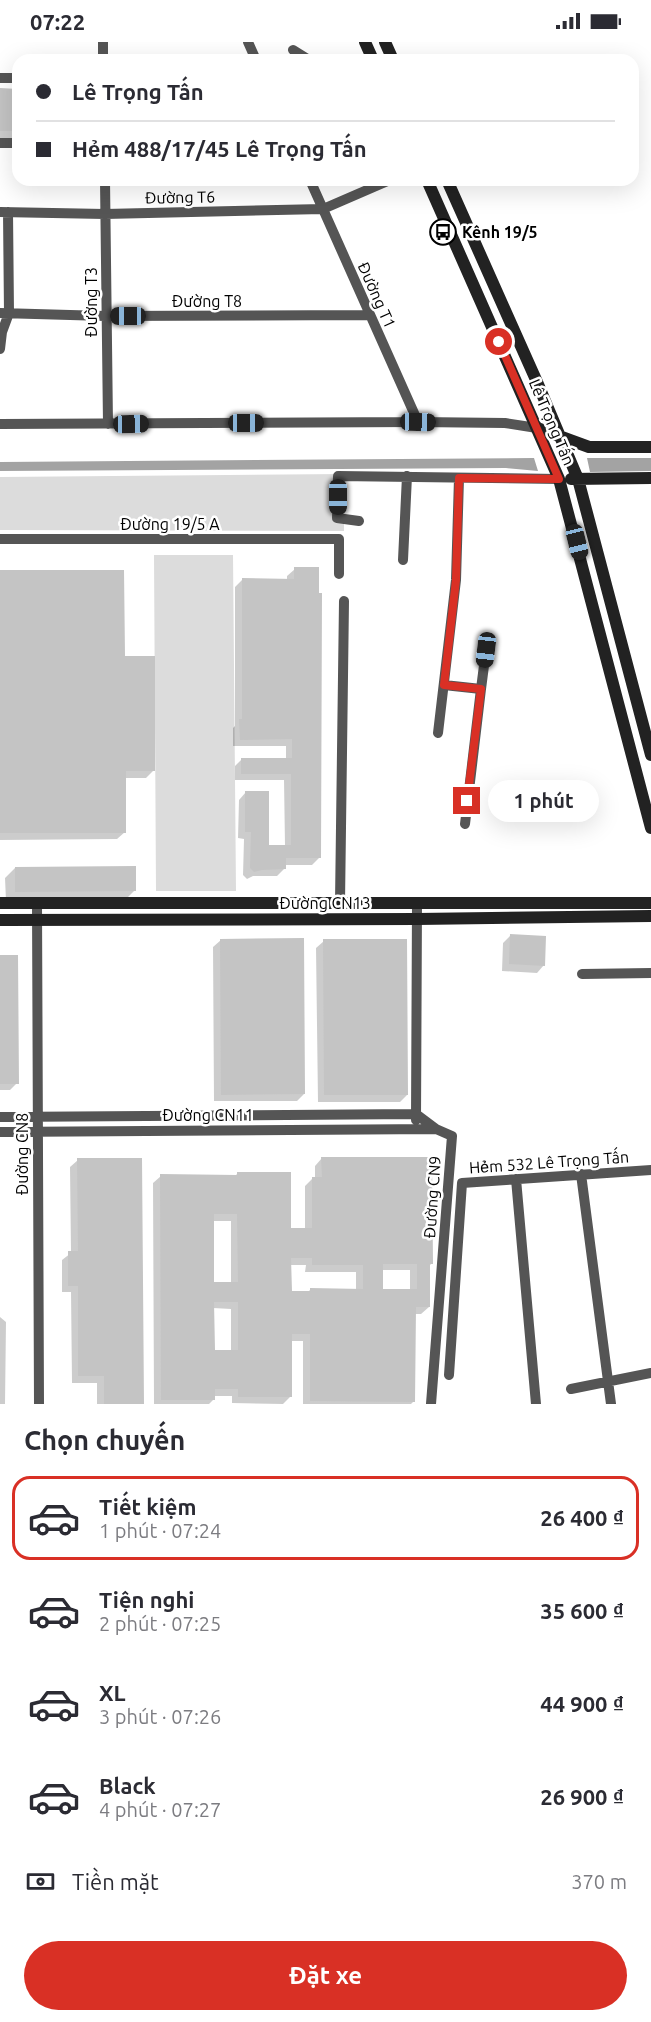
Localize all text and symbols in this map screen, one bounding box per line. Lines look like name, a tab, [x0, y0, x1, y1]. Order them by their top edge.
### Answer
text: 07:22	[30, 9, 85, 34]
text: Lê Trọng Tấn	[72, 79, 204, 104]
text: Hẻm 488/17/45 Lê Trọng Tấn	[72, 136, 367, 161]
street label: Đường T6	[145, 187, 215, 207]
bus stop icon: Kênh 19/5	[428, 217, 458, 247]
place label: Kênh 19/5	[462, 223, 538, 241]
street label: Đường T1	[354, 259, 400, 331]
street label: Đường T3	[82, 267, 100, 337]
street label: Đường T8	[172, 292, 242, 310]
car	[110, 307, 146, 325]
route start	[485, 328, 512, 355]
street label: Lê Trọng Tấn	[526, 375, 581, 468]
car	[400, 413, 436, 431]
car	[228, 414, 264, 432]
car	[113, 415, 149, 433]
car	[329, 479, 347, 515]
street label: Đường 19/5 A	[120, 515, 220, 533]
car	[564, 522, 590, 562]
car	[475, 631, 497, 669]
callout: 1 phút	[488, 780, 599, 822]
route end	[453, 787, 480, 814]
text: 1 phút	[513, 789, 574, 812]
street label: Đường CN13	[279, 894, 371, 912]
street label: Đường CN11	[162, 1106, 254, 1124]
street label: Đường CN8	[13, 1113, 31, 1195]
street label: Hẻm 532 Lê Trọng Tấn	[468, 1145, 630, 1177]
street label: Đường CN9	[420, 1155, 444, 1239]
text: Chọn chuyến	[24, 1425, 185, 1455]
icon: car	[27, 1491, 81, 1545]
text: Tiết kiệm	[99, 1494, 196, 1519]
text: 26 400 ₫	[540, 1505, 624, 1530]
text: 1 phút · 07:24	[99, 1519, 221, 1542]
icon: car	[27, 1584, 81, 1638]
text: Tiện nghi	[99, 1587, 195, 1612]
text: 35 600 ₫	[540, 1598, 624, 1623]
text: 2 phút · 07:25	[99, 1612, 221, 1635]
icon: car	[27, 1677, 81, 1731]
text: XL	[99, 1680, 126, 1705]
text: 44 900 ₫	[540, 1691, 624, 1716]
text: 3 phút · 07:26	[99, 1705, 221, 1728]
icon: car	[27, 1770, 81, 1824]
text: Black	[99, 1773, 156, 1798]
text: 26 900 ₫	[540, 1784, 624, 1809]
text: 4 phút · 07:27	[99, 1798, 221, 1821]
icon: cash	[24, 1865, 57, 1898]
text: Tiền mặt	[72, 1869, 159, 1894]
text: 370 m	[571, 1870, 627, 1893]
button: Đặt xe	[24, 1941, 627, 2010]

